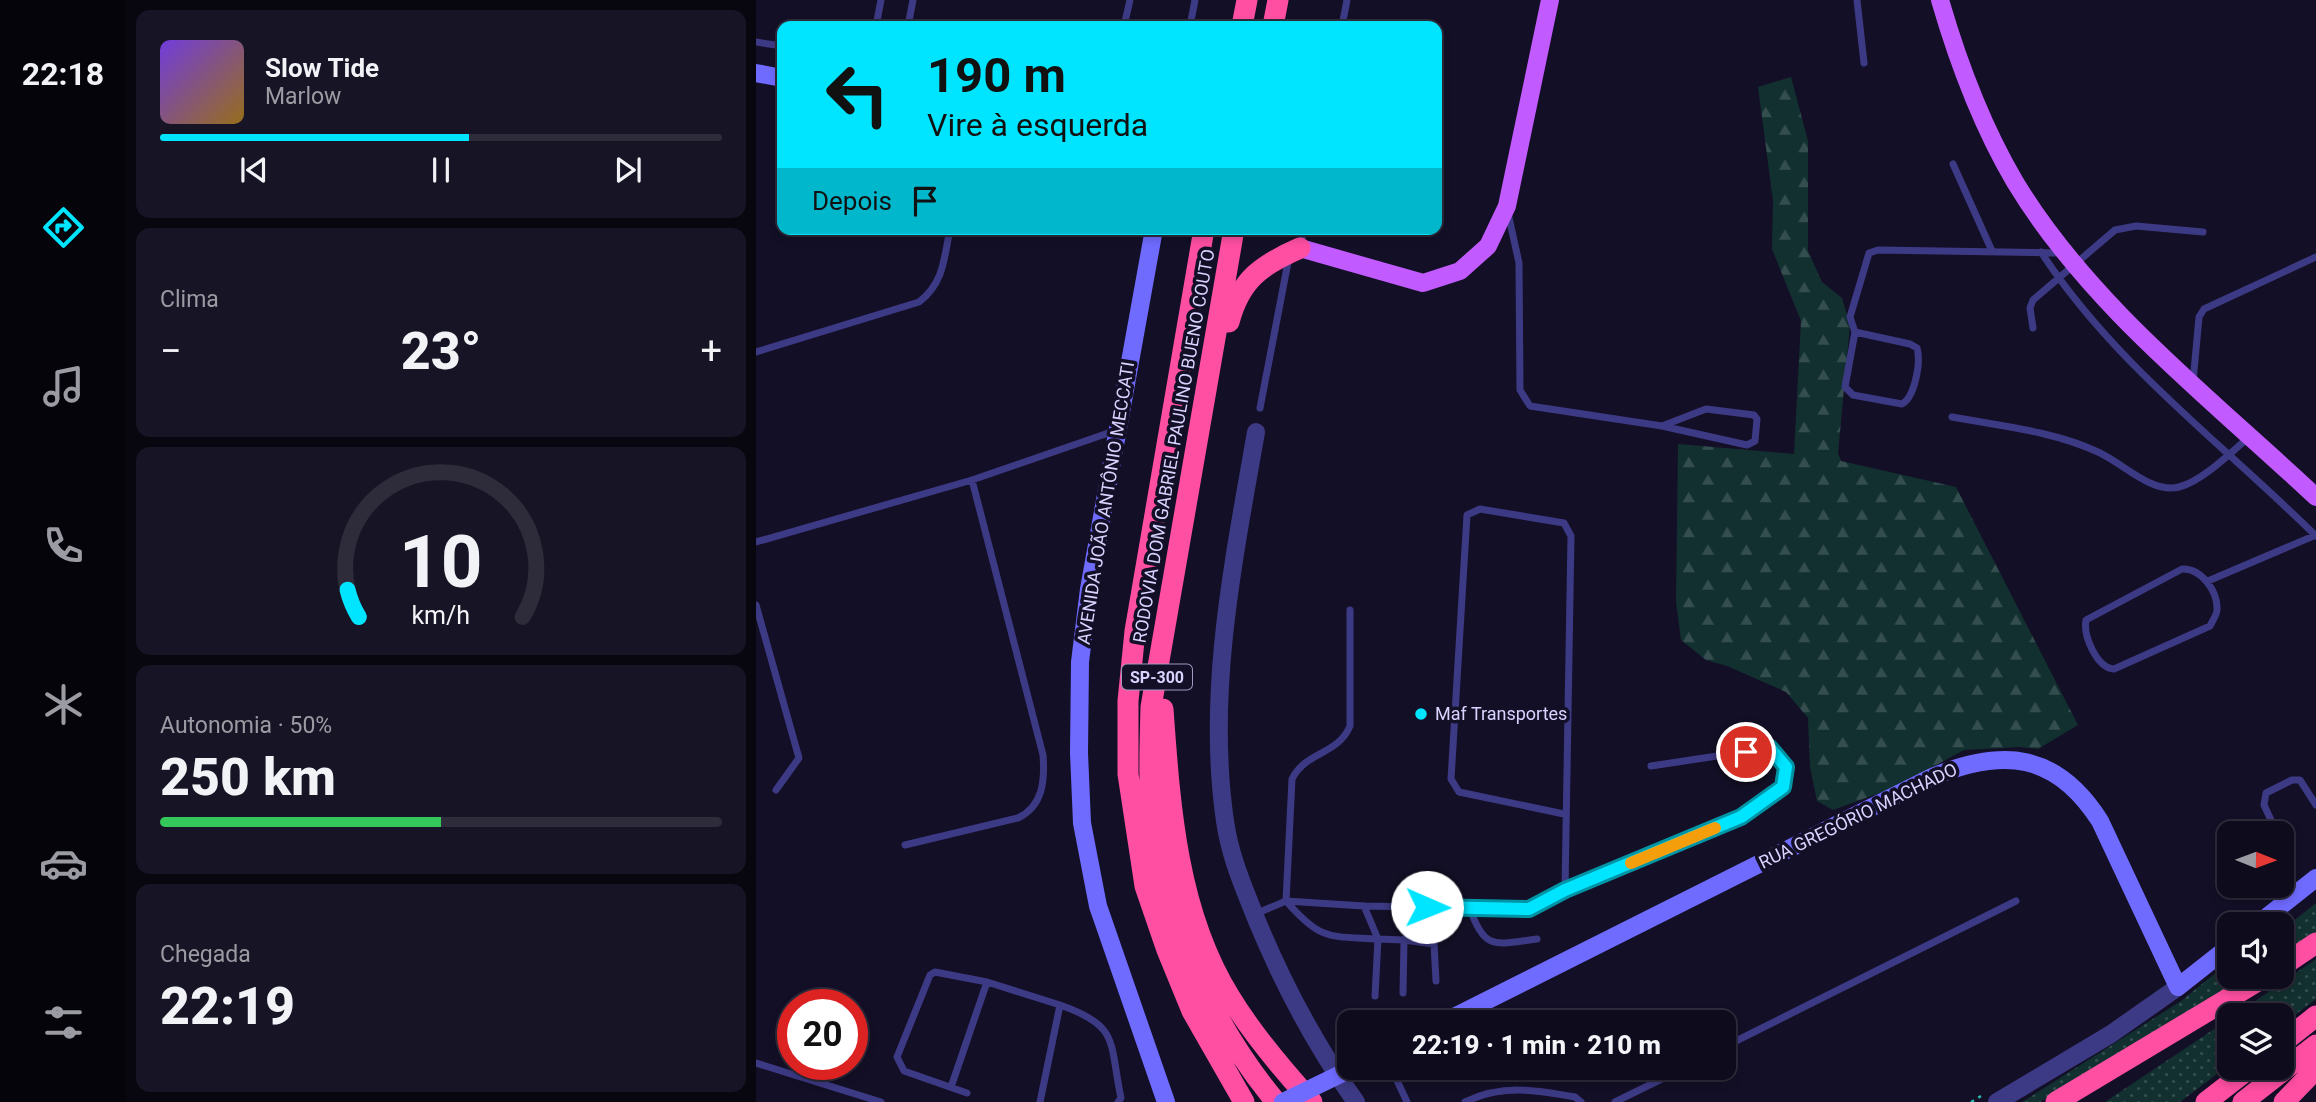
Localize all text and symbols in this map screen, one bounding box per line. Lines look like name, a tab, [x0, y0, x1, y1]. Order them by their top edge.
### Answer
text: 190 m	[927, 47, 1066, 104]
icon: left	[812, 49, 903, 140]
text: Slow Tide	[265, 53, 379, 83]
text: 22:18	[22, 55, 104, 93]
text: Marlow	[265, 83, 341, 110]
text: Vire à esquerda	[927, 106, 1148, 144]
icon: previous	[235, 151, 273, 189]
icon: pause	[422, 151, 460, 189]
icon: next	[609, 151, 647, 189]
icon: arrive	[906, 182, 944, 220]
text: Depois	[812, 186, 892, 216]
icon: directions	[39, 203, 88, 252]
street label: RODOVIA DOM GABRIEL PAULINO BUENO COUTO	[1128, 247, 1219, 644]
text: Clima	[160, 286, 219, 313]
text: 23°	[401, 321, 481, 382]
text: −	[160, 329, 182, 373]
text: +	[700, 329, 722, 373]
street label: AVENIDA JOÃO ANTÔNIO MECCATI	[1073, 360, 1138, 646]
icon: music	[39, 362, 88, 411]
text: 10	[399, 519, 483, 605]
icon: phone	[39, 521, 88, 570]
text: km/h	[412, 601, 470, 630]
road number: SP-300	[1122, 664, 1192, 690]
icon: climate	[39, 680, 88, 729]
place label: Maf Transportes	[1435, 703, 1567, 724]
marker: Maf Transportes	[1413, 706, 1429, 722]
text: Autonomia · 50%	[160, 712, 332, 739]
pin	[1716, 722, 1776, 782]
icon: arrive	[1727, 733, 1765, 771]
text: 250 km	[160, 747, 336, 808]
street label: RUA GREGÓRIO MACHADO	[1755, 758, 1960, 873]
north arrow	[2217, 821, 2294, 898]
map controls	[2217, 821, 2294, 1080]
icon: car	[39, 839, 88, 888]
position arrow	[1390, 870, 1464, 944]
button: sound	[2217, 912, 2294, 989]
text: Chegada	[160, 941, 251, 968]
text: 22:19	[160, 976, 295, 1037]
speed limit sign: 20	[777, 989, 868, 1080]
icon: filters	[39, 998, 88, 1047]
button: layers	[2217, 1003, 2294, 1080]
text: 22:19 · 1 min · 210 m	[1412, 1030, 1661, 1060]

